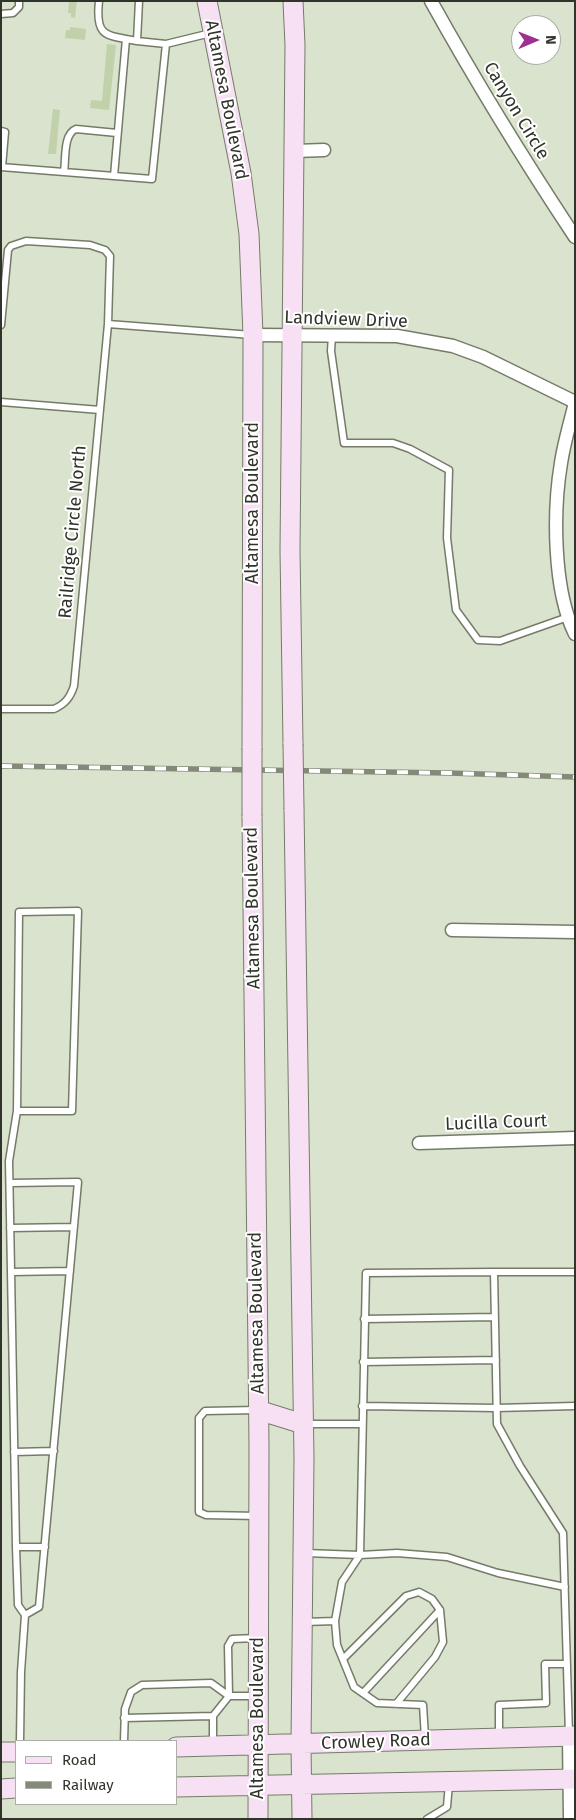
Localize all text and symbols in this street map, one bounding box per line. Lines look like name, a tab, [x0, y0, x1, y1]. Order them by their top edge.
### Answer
north arrow	[511, 15, 561, 65]
street label: Altamesa Boulevard	[200, 18, 252, 182]
text: N	[542, 35, 559, 45]
street label: Canyon Circle	[478, 58, 554, 164]
street label: Landview Drive	[284, 307, 408, 333]
street label: Altamesa Boulevard	[242, 422, 264, 584]
street label: Railridge Circle North	[55, 444, 91, 620]
street label: Altamesa Boulevard	[241, 827, 265, 989]
street label: Lucilla Court	[445, 1110, 547, 1136]
street label: Altamesa Boulevard	[245, 1232, 269, 1394]
street label: Altamesa Boulevard	[247, 1637, 269, 1799]
street label: Crowley Road	[321, 1729, 431, 1755]
legend	[15, 1740, 178, 1805]
text: Road	[62, 1751, 97, 1769]
text: Railway	[62, 1776, 114, 1794]

